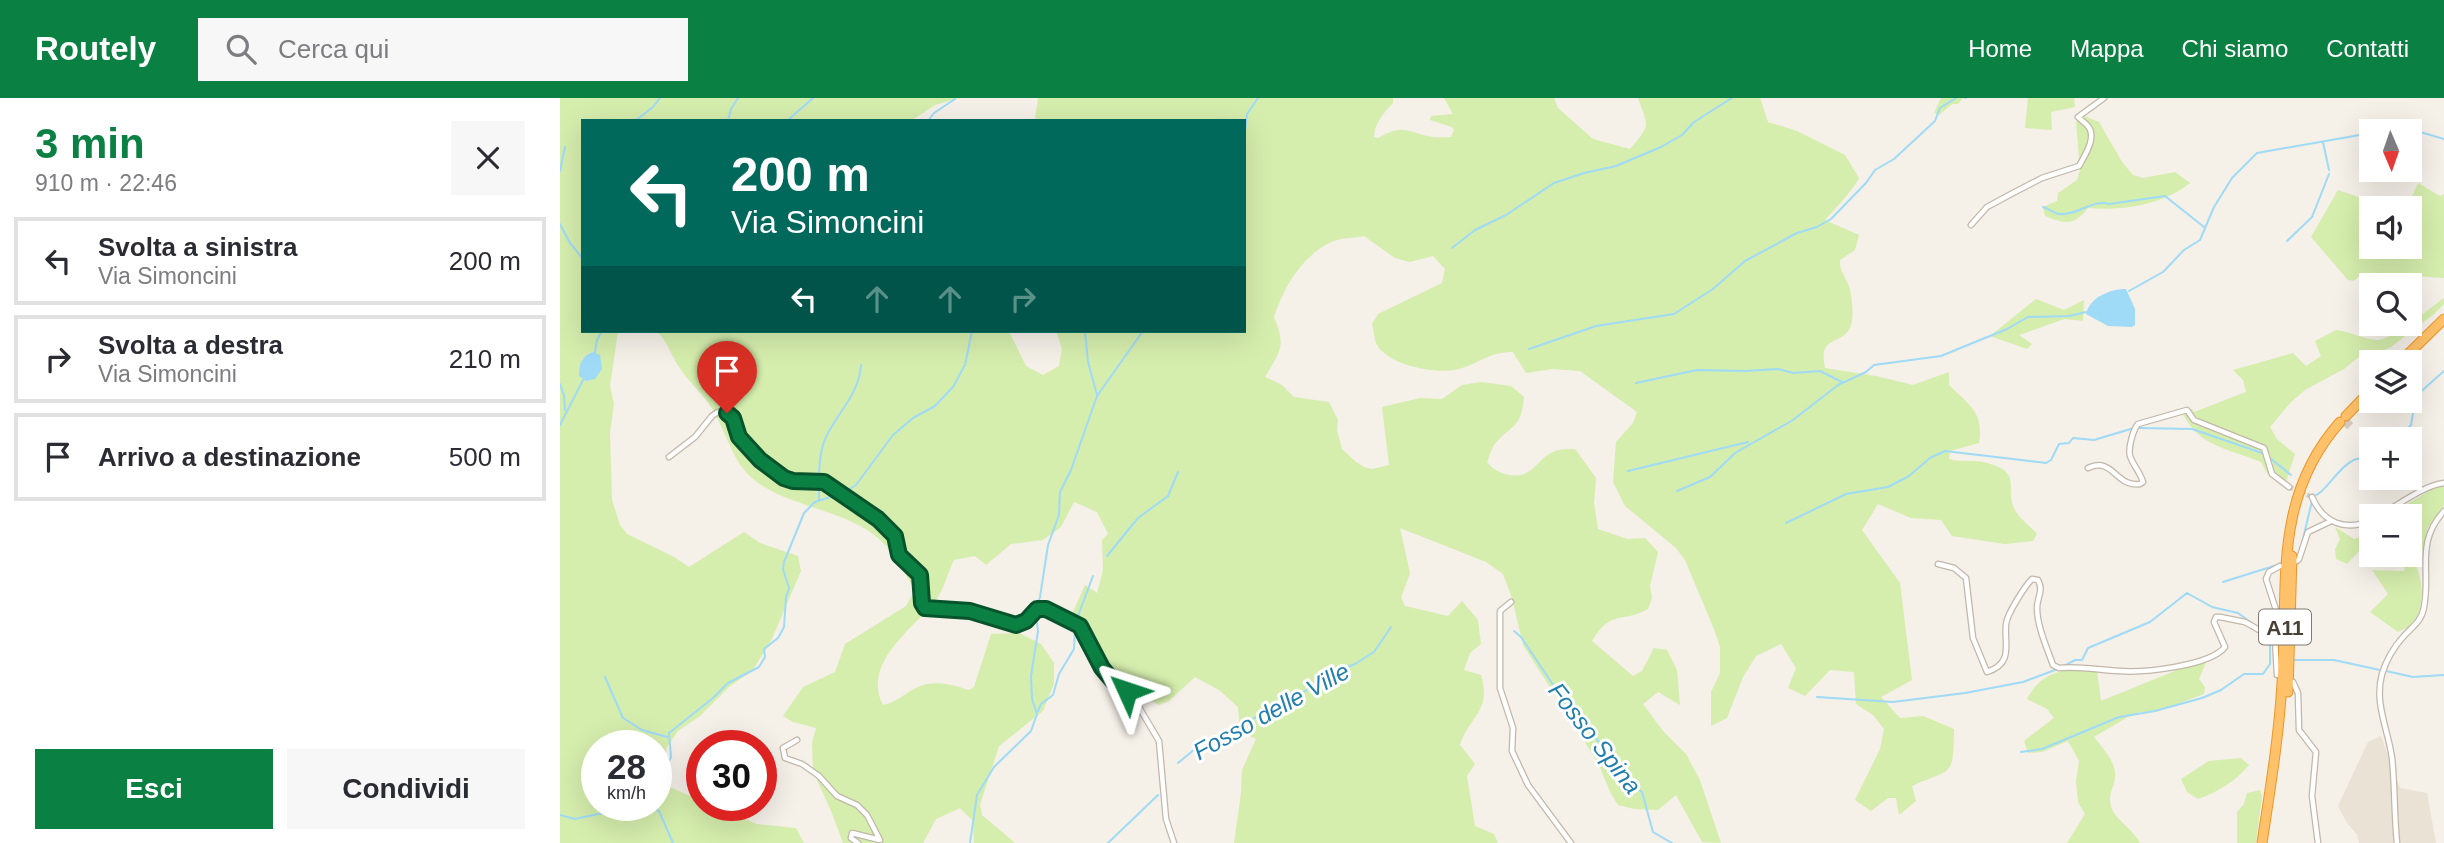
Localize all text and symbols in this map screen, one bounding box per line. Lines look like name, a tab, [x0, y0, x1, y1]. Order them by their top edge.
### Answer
search box	[198, 18, 688, 81]
text: Routely	[35, 30, 156, 67]
icon: search	[222, 30, 260, 68]
text: Cerca qui	[278, 34, 389, 64]
text: Home	[1968, 35, 2032, 62]
text: Mappa	[2070, 35, 2144, 62]
text: Chi siamo	[2182, 35, 2288, 62]
text: Contatti	[2326, 35, 2409, 62]
north arrow	[2359, 119, 2422, 182]
map controls	[2359, 119, 2422, 567]
text: 3 min	[35, 120, 145, 167]
button: close	[451, 121, 525, 195]
icon: left	[616, 147, 707, 238]
text: 200 m	[731, 147, 870, 201]
text: 910 m · 22:46	[35, 170, 177, 196]
button: sound	[2359, 196, 2422, 259]
text: Via Simoncini	[731, 204, 924, 240]
text: Svolta a sinistra	[98, 232, 297, 262]
icon: left	[39, 242, 77, 280]
text: 200 m	[449, 246, 521, 276]
text: Via Simoncini	[98, 263, 237, 289]
button: search	[2359, 273, 2422, 336]
icon: left	[785, 280, 823, 318]
icon: ahead	[858, 280, 896, 318]
icon: ahead	[931, 280, 969, 318]
icon: right	[1004, 280, 1042, 318]
text: Svolta a destra	[98, 330, 283, 360]
icon: right	[39, 340, 77, 378]
pin	[697, 341, 757, 413]
text: 210 m	[449, 344, 521, 374]
button: layers	[2359, 350, 2422, 413]
icon: arrive	[708, 352, 746, 390]
text: Via Simoncini	[98, 361, 237, 387]
button: +	[2359, 427, 2422, 490]
icon: arrive	[39, 438, 77, 476]
text: Arrivo a destinazione	[98, 442, 361, 472]
text: 500 m	[449, 442, 521, 472]
button: −	[2359, 504, 2422, 567]
road number: A11	[2259, 610, 2311, 644]
position arrow	[1090, 654, 1164, 728]
water label: Fosso delle Ville	[1188, 657, 1354, 765]
water label: Fosso Spina	[1543, 677, 1647, 799]
speed limit sign: 30	[686, 730, 777, 821]
text: 28	[607, 747, 646, 786]
button: Esci	[35, 749, 273, 829]
button: Condividi	[287, 749, 525, 829]
text: km/h	[607, 783, 646, 803]

